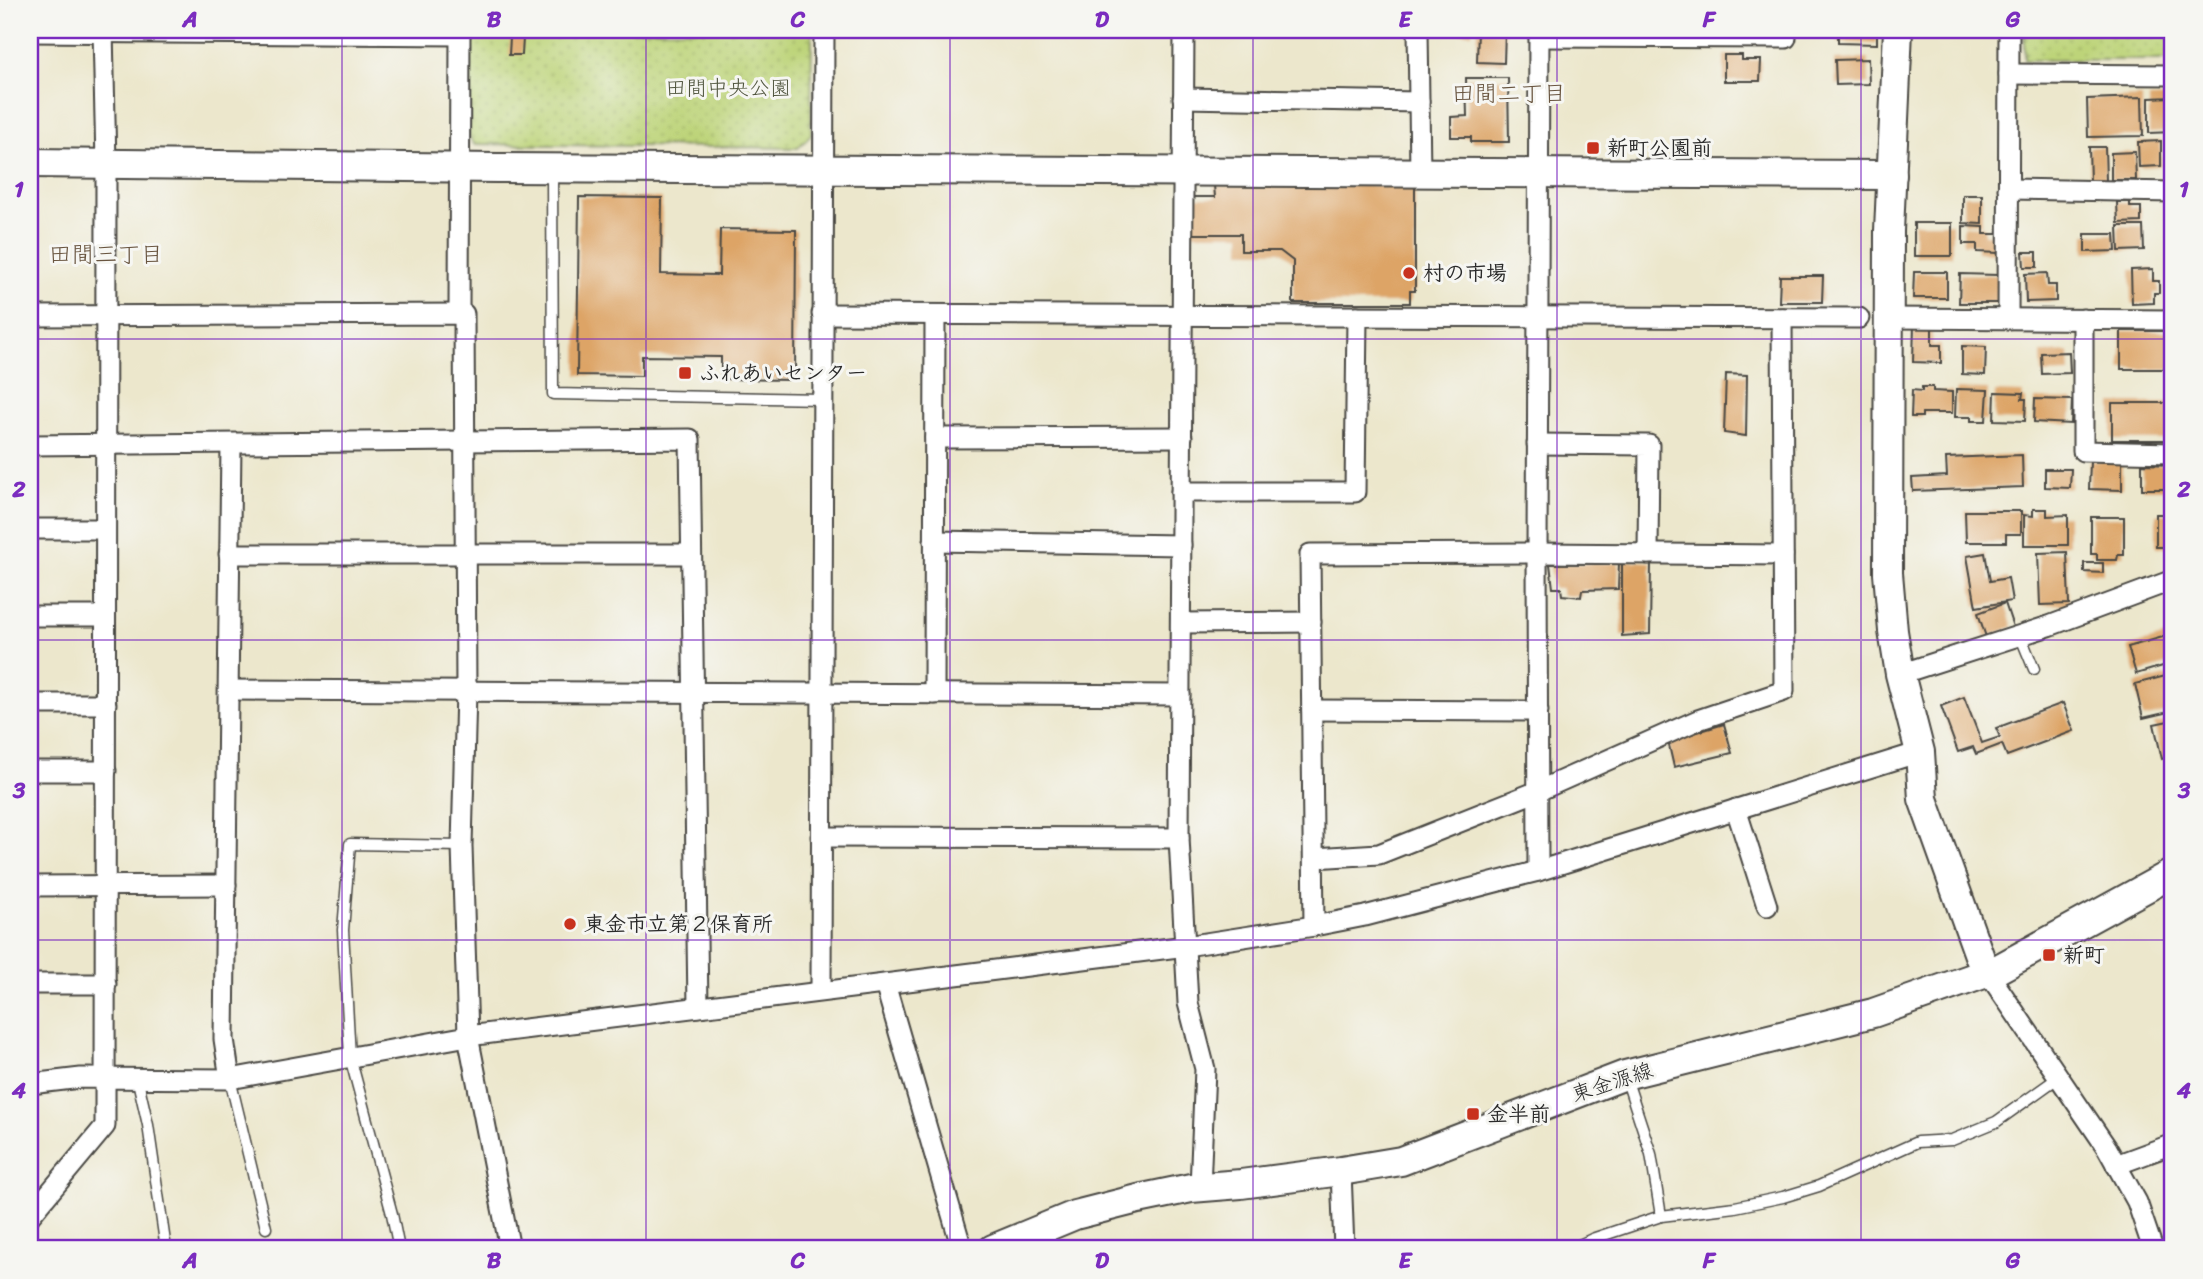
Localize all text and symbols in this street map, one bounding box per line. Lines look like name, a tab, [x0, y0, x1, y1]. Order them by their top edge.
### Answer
text: A	[181, 0, 198, 40]
text: B	[487, 0, 502, 40]
text: C	[790, 0, 806, 40]
text: D	[1095, 0, 1110, 40]
text: E	[1399, 0, 1414, 40]
text: F	[1702, 0, 1717, 40]
text: G	[2005, 0, 2021, 40]
park label: 田間中央公園	[665, 69, 791, 107]
district label: 田間二丁目	[1452, 73, 1567, 114]
place label: 新町公園前	[1607, 129, 1712, 167]
marker: 新町公園前	[1585, 140, 1601, 156]
text: 1	[14, 169, 24, 210]
text: 1	[2179, 169, 2189, 210]
district label: 田間三丁目	[49, 234, 164, 275]
place label: 村の市場	[1423, 254, 1507, 292]
marker: 村の市場	[1401, 265, 1417, 281]
place label: ふれあいセンター	[699, 354, 867, 392]
marker: ふれあいセンター	[677, 365, 693, 381]
text: 2	[11, 469, 26, 510]
text: 2	[2176, 469, 2191, 510]
text: 3	[12, 770, 26, 811]
text: 3	[2177, 770, 2191, 811]
place label: 東金市立第２保育所	[584, 905, 773, 943]
marker: 東金市立第２保育所	[562, 916, 578, 932]
place label: 新町	[2063, 936, 2105, 974]
marker: 新町	[2041, 947, 2057, 963]
street label: 東金源線	[1566, 1051, 1658, 1113]
text: 4	[11, 1070, 27, 1111]
text: 4	[2176, 1070, 2192, 1111]
place label: 金半前	[1487, 1095, 1550, 1133]
marker: 金半前	[1465, 1106, 1481, 1122]
text: A	[181, 1240, 198, 1279]
text: B	[487, 1240, 502, 1279]
text: C	[790, 1240, 806, 1279]
text: D	[1095, 1240, 1110, 1279]
text: E	[1399, 1240, 1414, 1279]
text: F	[1702, 1240, 1717, 1279]
text: G	[2005, 1240, 2021, 1279]

